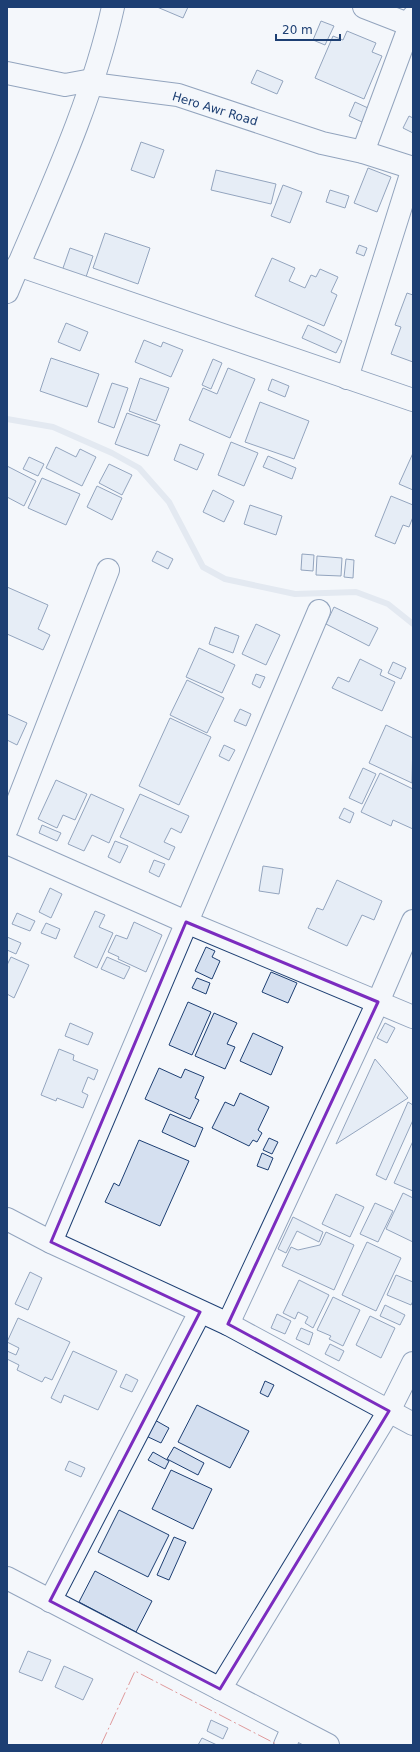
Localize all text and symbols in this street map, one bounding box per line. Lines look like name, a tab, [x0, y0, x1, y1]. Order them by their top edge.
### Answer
scale bar	[276, 16, 340, 42]
text: 20 m	[282, 23, 313, 37]
street label: Hero Awr Road	[171, 89, 259, 129]

